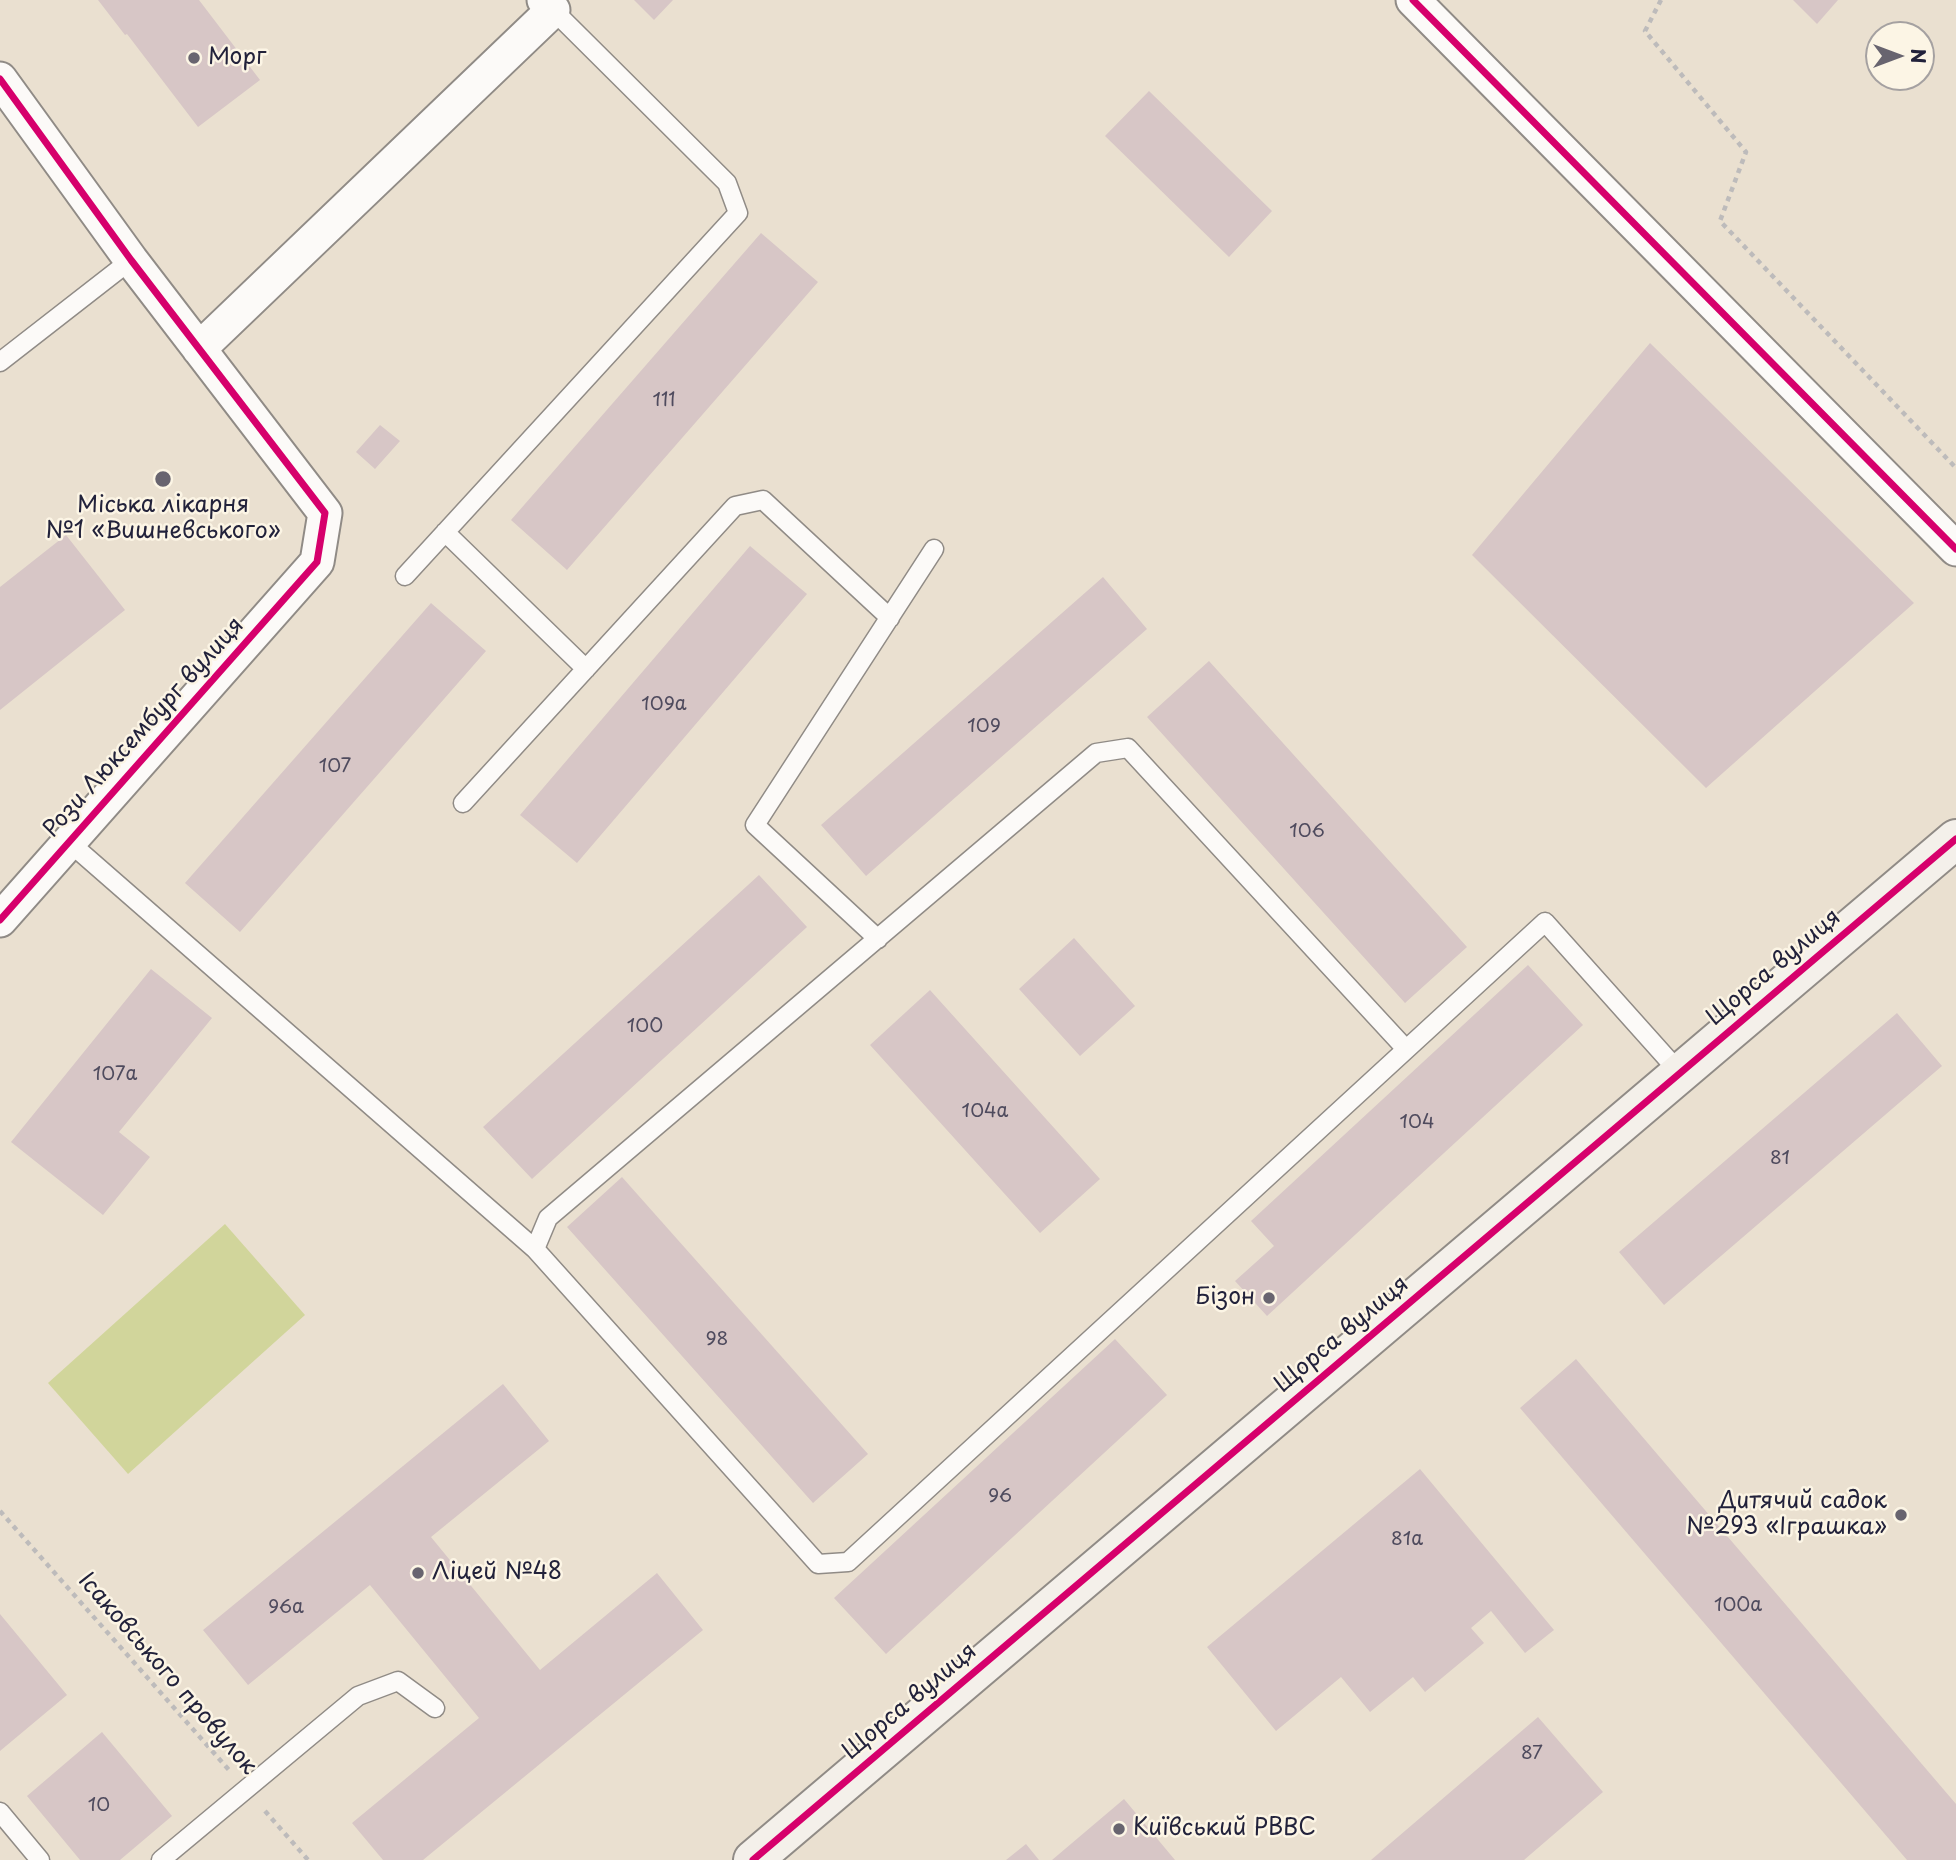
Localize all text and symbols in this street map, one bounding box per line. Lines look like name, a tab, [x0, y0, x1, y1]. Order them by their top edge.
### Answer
north arrow	[1865, 21, 1935, 91]
place label: Морг	[208, 44, 266, 72]
text: N	[1905, 48, 1933, 64]
marker: Морг	[186, 50, 202, 66]
house number: 111	[652, 390, 676, 412]
marker: Міська лікарня №1 «Вишневського»	[153, 469, 173, 489]
place label: Міська лікарня №1 «Вишневського»	[45, 492, 281, 546]
street label: Рози Люксембург вулиця	[38, 612, 250, 844]
house number: 109а	[641, 694, 687, 716]
house number: 109	[967, 716, 1001, 738]
house number: 107	[319, 756, 351, 778]
house number: 106	[1289, 821, 1325, 843]
street label: Щорса вулиця	[1701, 904, 1847, 1032]
house number: 100	[627, 1016, 663, 1038]
house number: 107а	[93, 1064, 137, 1086]
house number: 104а	[962, 1101, 1008, 1123]
house number: 104	[1400, 1112, 1434, 1134]
house number: 81	[1770, 1148, 1790, 1170]
street label: Щорса вулиця	[1269, 1271, 1415, 1399]
place label: Бізон	[1195, 1284, 1255, 1312]
marker: Бізон	[1261, 1290, 1277, 1306]
house number: 98	[706, 1329, 728, 1351]
house number: 96	[988, 1486, 1012, 1508]
place label: Дитячий садок №293 «Іграшка»	[1686, 1488, 1887, 1542]
marker: Дитячий садок №293 «Іграшка»	[1893, 1507, 1909, 1523]
house number: 81а	[1391, 1529, 1423, 1551]
place label: Ліцей №48	[432, 1559, 562, 1587]
marker: Ліцей №48	[410, 1565, 426, 1581]
street label: Ісаковського провулок	[72, 1567, 262, 1781]
house number: 100а	[1714, 1595, 1762, 1617]
house number: 96а	[268, 1597, 304, 1619]
street label: Щорса вулиця	[837, 1638, 983, 1766]
house number: 87	[1521, 1743, 1543, 1765]
house number: 10	[88, 1795, 110, 1817]
place label: Київський РВВС	[1133, 1815, 1316, 1843]
marker: Київський РВВС	[1111, 1821, 1127, 1837]

